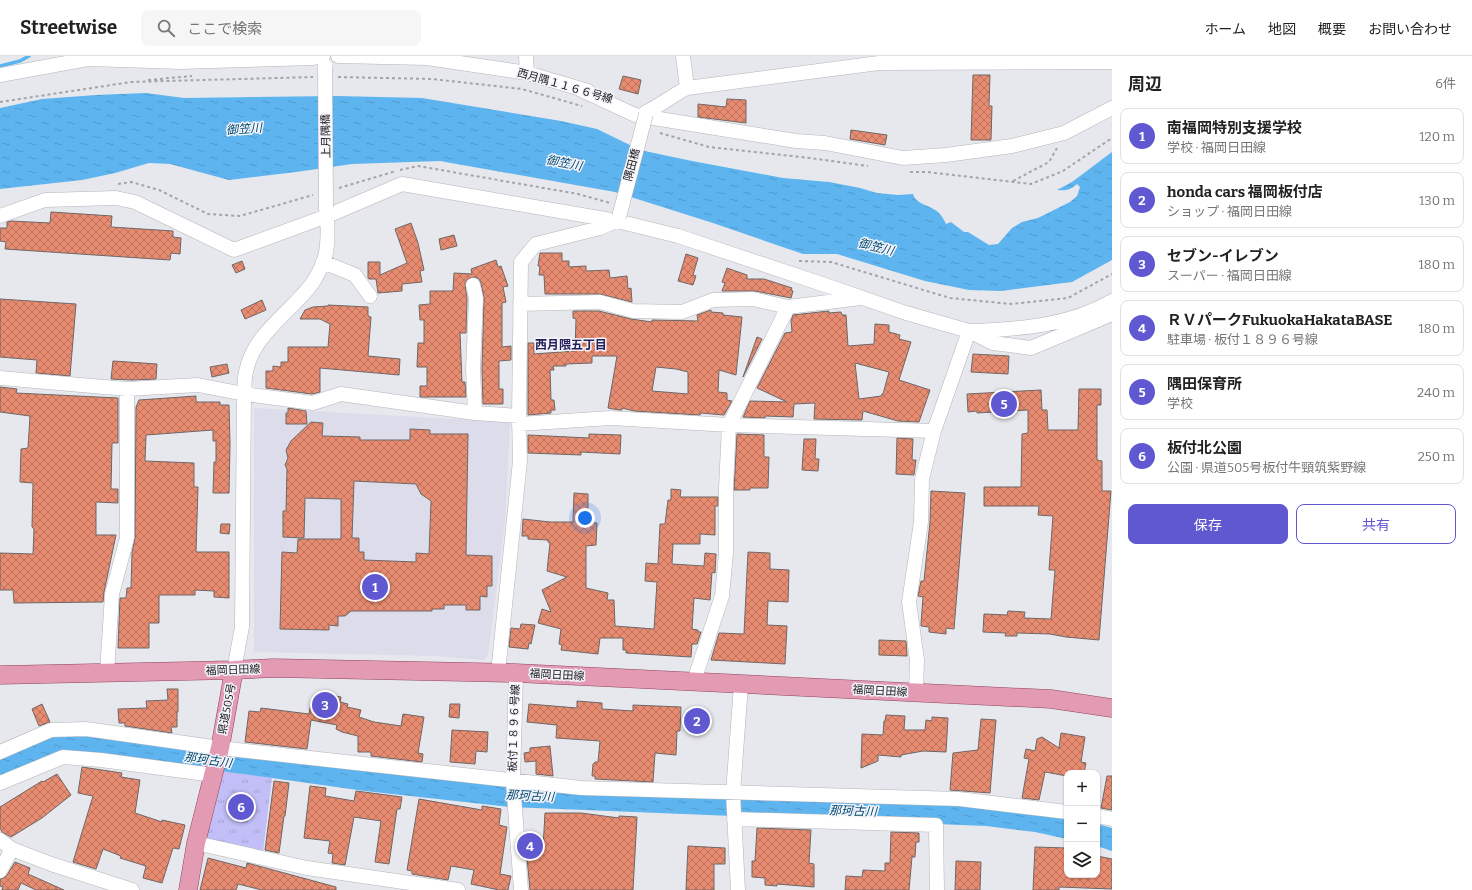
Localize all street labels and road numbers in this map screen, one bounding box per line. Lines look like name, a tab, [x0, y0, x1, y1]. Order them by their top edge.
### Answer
street label: 西月隅１１６６号線	[516, 66, 614, 106]
street label: 上月隅橋	[319, 114, 333, 158]
street label: 隅田橋	[621, 147, 643, 183]
street label: 福岡日田線	[205, 663, 261, 677]
street label: 福岡日田線	[529, 667, 585, 683]
street label: 県道505号	[216, 682, 238, 736]
street label: 福岡日田線	[852, 683, 908, 699]
street label: 板付１８９６号線	[506, 684, 522, 772]

